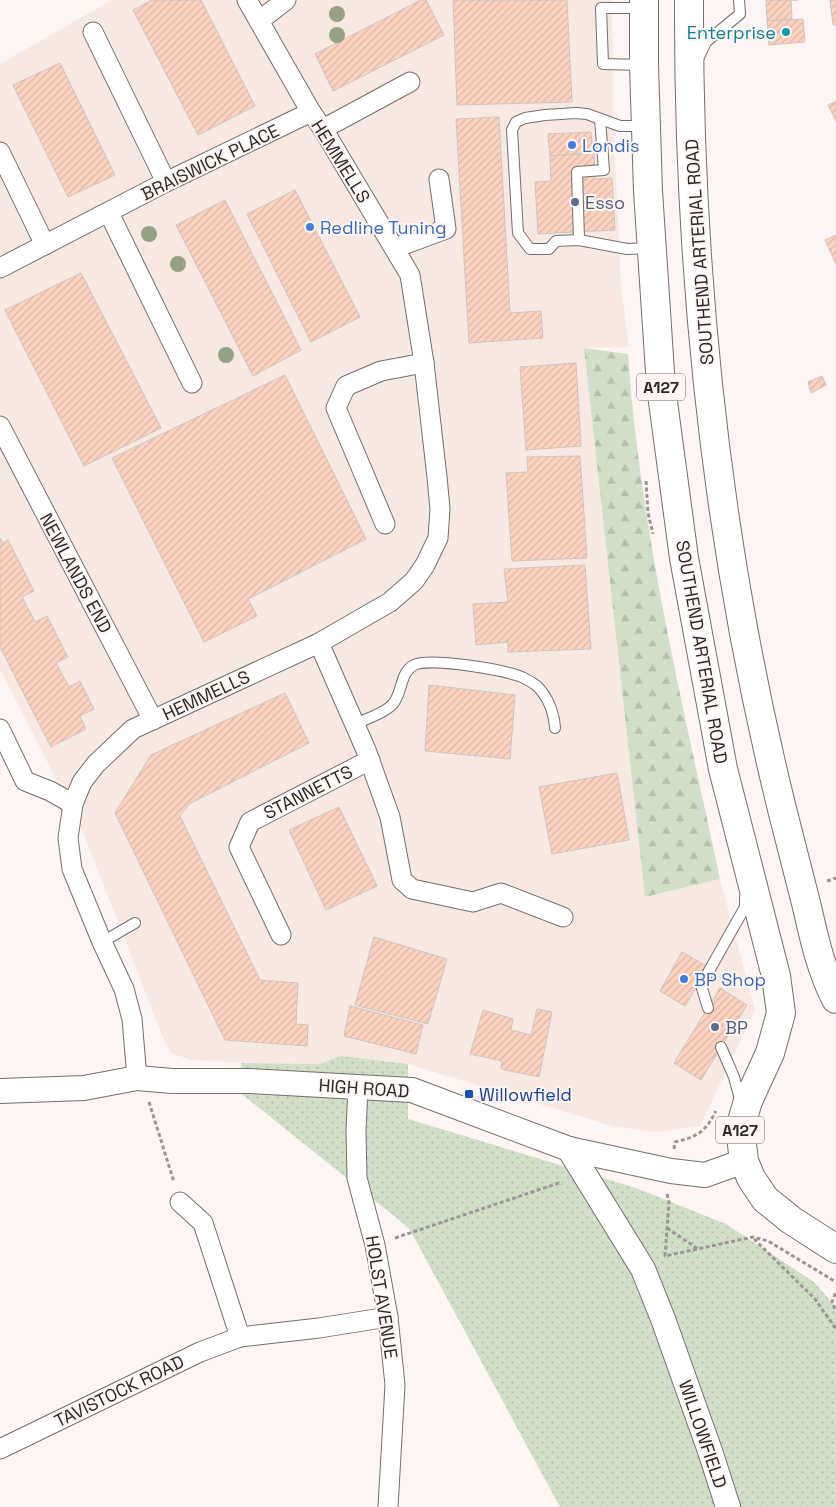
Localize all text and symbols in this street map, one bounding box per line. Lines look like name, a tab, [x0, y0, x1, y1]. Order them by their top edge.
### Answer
place label: Enterprise	[687, 21, 776, 44]
marker: Enterprise	[780, 26, 792, 38]
street label: HEMMELLS	[306, 115, 376, 207]
street label: BRAISWICK PLACE	[137, 119, 283, 205]
place label: Londis	[582, 134, 639, 157]
street label: SOUTHEND ARTERIAL ROAD	[680, 138, 718, 366]
marker: Londis	[566, 139, 578, 151]
place label: Esso	[585, 191, 625, 214]
marker: Esso	[569, 196, 581, 208]
place label: Redline Tuning	[320, 216, 447, 239]
marker: Redline Tuning	[304, 221, 316, 233]
road number: A127	[637, 374, 685, 401]
street label: NEWLANDS END	[35, 509, 117, 637]
street label: SOUTHEND ARTERIAL ROAD	[671, 538, 733, 766]
street label: HEMMELLS	[159, 665, 253, 725]
street label: STANNETTS	[260, 760, 356, 824]
place label: BP Shop	[694, 968, 766, 991]
marker: BP Shop	[678, 973, 690, 985]
place label: BP	[725, 1016, 748, 1039]
marker: BP	[709, 1021, 721, 1033]
street label: HIGH ROAD	[318, 1073, 410, 1103]
place label: Willowfield	[479, 1083, 572, 1106]
marker: Willowfield	[463, 1088, 475, 1100]
road number: A127	[716, 1116, 764, 1144]
street label: HOLST AVENUE	[361, 1234, 403, 1360]
street label: TAVISTOCK ROAD	[50, 1350, 188, 1432]
street label: WILLOWFIELD	[674, 1377, 732, 1491]

